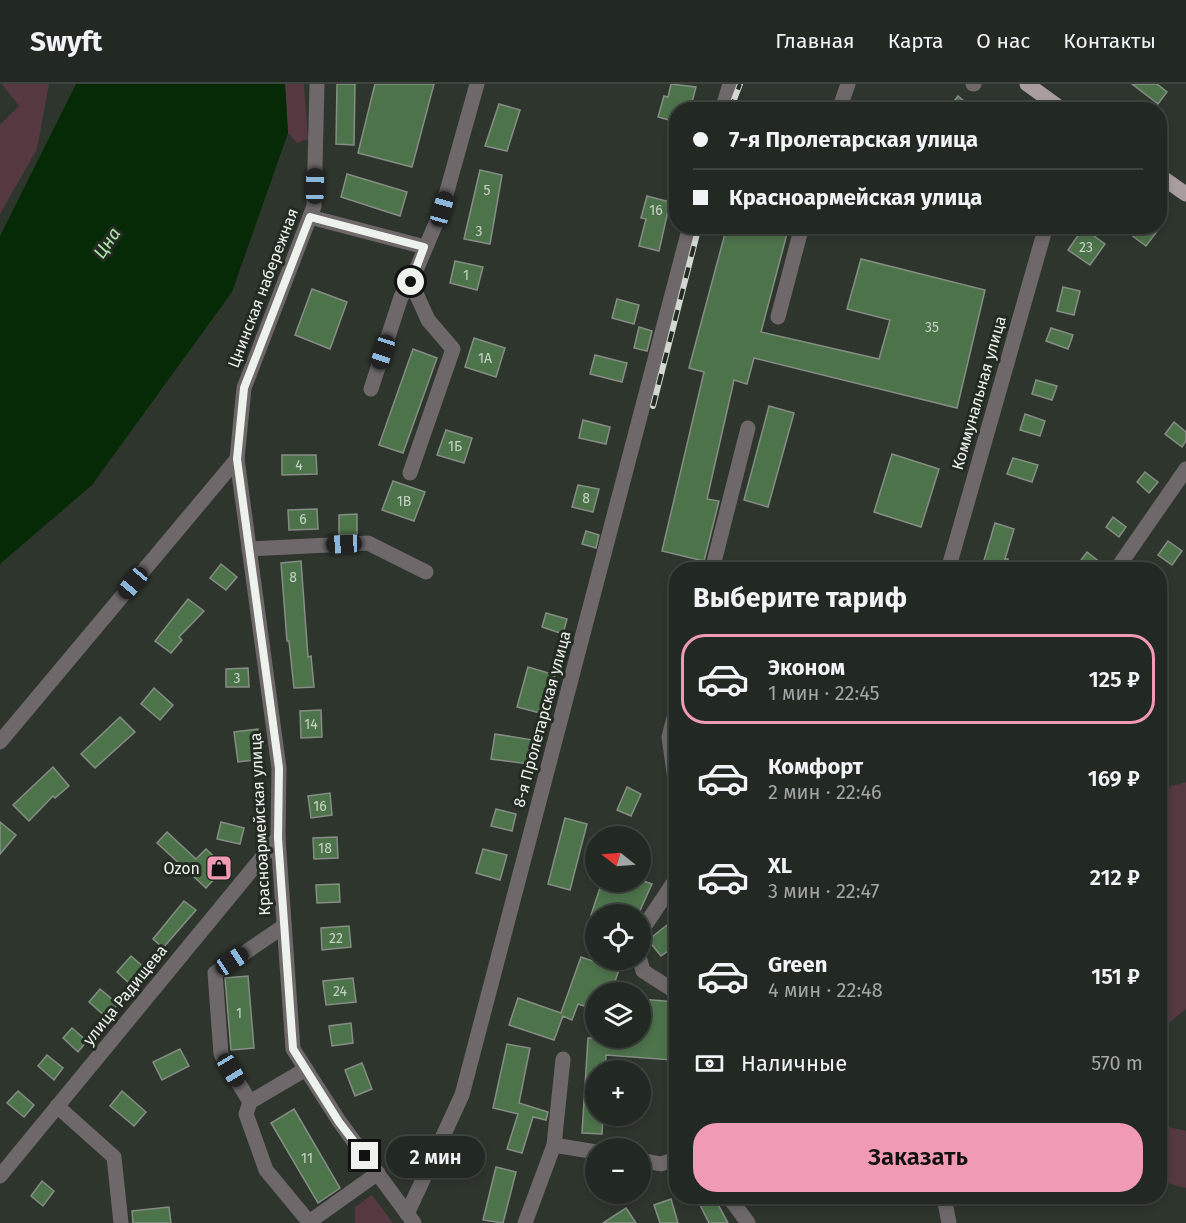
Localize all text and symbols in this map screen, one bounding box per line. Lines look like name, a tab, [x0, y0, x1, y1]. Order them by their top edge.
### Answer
text: Swyft	[30, 25, 102, 58]
text: Главная	[775, 28, 855, 54]
text: Карта	[888, 28, 943, 54]
text: О нас	[976, 28, 1030, 54]
text: Контакты	[1063, 28, 1156, 54]
text: 7-я Пролетарская улица	[729, 126, 978, 153]
car	[306, 168, 324, 204]
house number: 5	[483, 182, 491, 199]
text: Красноармейская улица	[729, 184, 982, 211]
car	[428, 189, 456, 229]
house number: 16	[649, 202, 663, 219]
street label: Цнинская набережная	[224, 205, 302, 371]
water label: Цна	[89, 223, 125, 263]
house number: 3	[476, 223, 483, 240]
house number: 23	[1079, 239, 1093, 256]
house number: 1	[463, 267, 469, 284]
route start	[397, 268, 424, 295]
street label: Коммунальная улица	[948, 314, 1010, 472]
house number: 35	[925, 319, 939, 336]
car	[369, 332, 397, 372]
house number: 1А	[478, 350, 492, 367]
house number: 1Б	[448, 438, 462, 455]
house number: 4	[295, 457, 303, 474]
house number: 8	[582, 490, 590, 507]
house number: 1В	[397, 493, 411, 510]
house number: 6	[299, 511, 307, 528]
car	[326, 534, 362, 554]
car	[115, 563, 151, 603]
house number: 8	[289, 569, 297, 586]
text: Выберите тариф	[693, 582, 907, 614]
street label: 8-я Пролетарская улица	[509, 629, 575, 809]
icon: car	[696, 652, 750, 706]
text: Эконом	[768, 654, 845, 681]
text: 125 ₽	[1089, 666, 1140, 693]
house number: 3	[234, 670, 241, 687]
text: 1 мин · 22:45	[768, 681, 880, 705]
house number: 14	[304, 716, 318, 733]
street label: Красноармейская улица	[246, 732, 274, 916]
icon: car	[696, 751, 750, 805]
text: Комфорт	[768, 753, 863, 780]
text: 169 ₽	[1088, 765, 1140, 792]
text: 2 мин · 22:46	[768, 780, 882, 804]
house number: 16	[313, 798, 327, 815]
north arrow	[585, 826, 651, 892]
map controls	[585, 826, 651, 1204]
house number: 18	[318, 840, 332, 857]
icon: car	[696, 850, 750, 904]
text: XL	[768, 852, 792, 879]
shop icon: Ozon	[204, 853, 234, 883]
place label: Ozon	[163, 859, 200, 878]
text: 212 ₽	[1090, 864, 1140, 891]
text: 3 мин · 22:47	[768, 879, 880, 903]
button: locate	[585, 904, 651, 970]
house number: 22	[329, 930, 343, 947]
street label: улица Радищева	[79, 941, 171, 1049]
car	[212, 943, 252, 979]
icon: car	[696, 949, 750, 1003]
text: Green	[768, 951, 827, 978]
text: 151 ₽	[1091, 963, 1140, 990]
text: 4 мин · 22:48	[768, 978, 883, 1002]
button: layers	[585, 982, 651, 1048]
house number: 24	[333, 983, 348, 1000]
house number: 1	[236, 1005, 242, 1022]
icon: cash	[693, 1047, 726, 1080]
car	[214, 1050, 248, 1090]
text: Наличные	[741, 1050, 847, 1077]
text: 570 m	[1091, 1051, 1143, 1075]
button: +	[585, 1060, 651, 1126]
button: Заказать	[693, 1123, 1143, 1192]
callout: 2 мин	[386, 1135, 485, 1177]
button: −	[585, 1138, 651, 1204]
route end	[351, 1142, 378, 1169]
text: 2 мин	[409, 1145, 462, 1169]
house number: 11	[301, 1150, 313, 1167]

